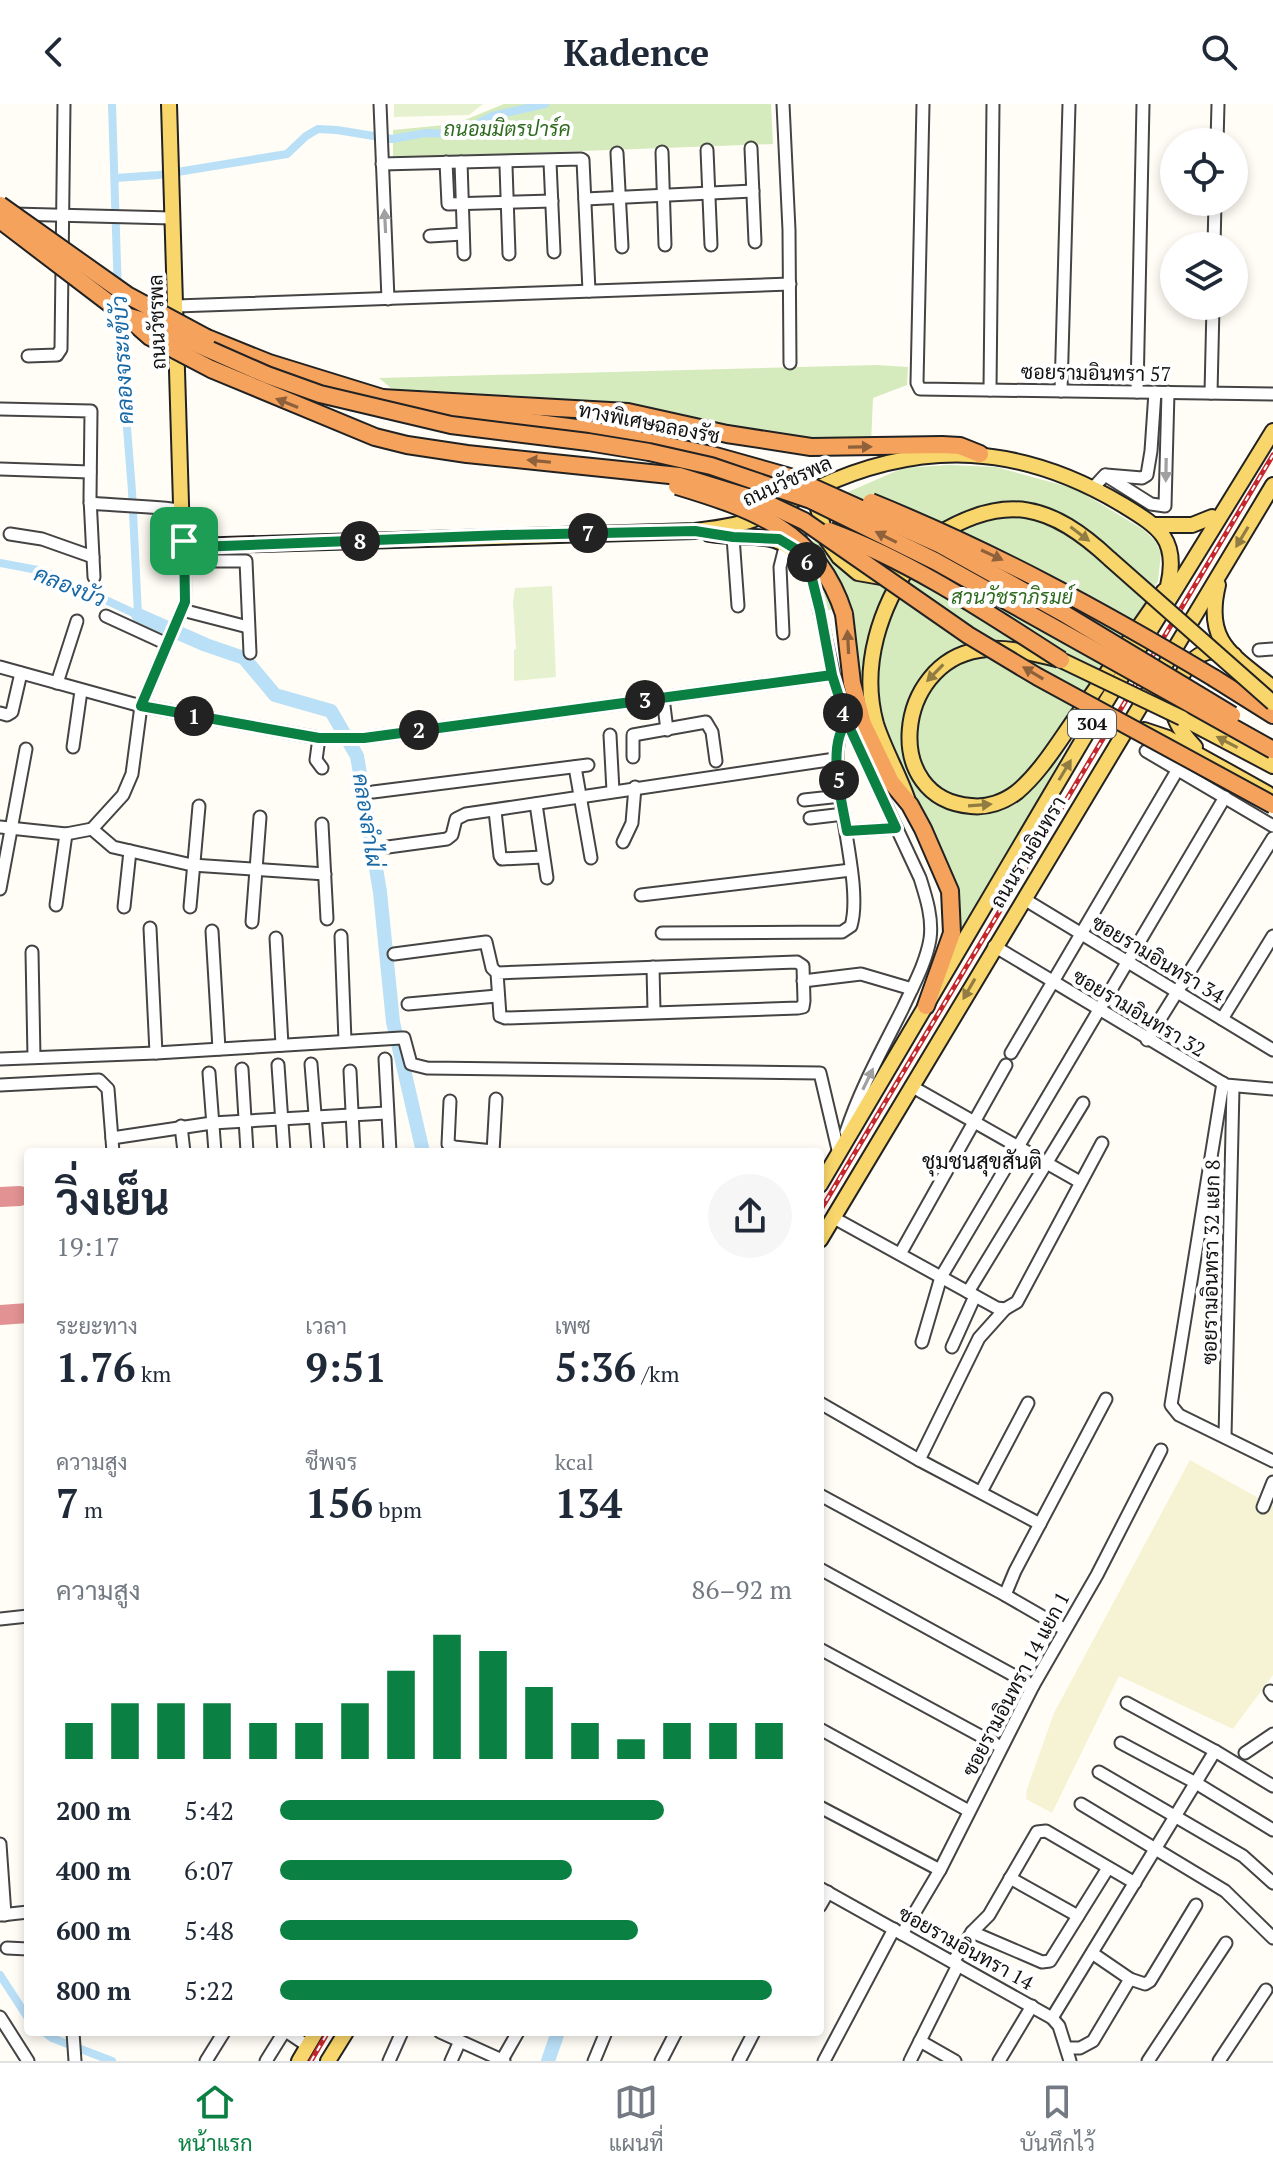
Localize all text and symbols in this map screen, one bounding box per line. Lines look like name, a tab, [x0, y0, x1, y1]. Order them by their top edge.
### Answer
text: Kadence	[564, 29, 709, 76]
icon: back	[32, 30, 76, 74]
icon: search	[1197, 30, 1241, 74]
park label: ถนอมมิตรปาร์ค	[443, 115, 571, 142]
map controls	[1160, 128, 1248, 320]
button: locate	[1160, 128, 1248, 216]
one-way arrow	[378, 208, 391, 233]
button: layers	[1160, 232, 1248, 320]
street label: ถนนวัชรพล	[141, 274, 172, 370]
water label: คลองจระเข้บัว	[104, 295, 139, 425]
street label: ซอยรามอินทรา 57	[1021, 358, 1171, 387]
one-way arrow	[275, 396, 299, 409]
street label: ทางพิเศษฉลองรัช	[576, 396, 722, 449]
one-way arrow	[848, 440, 873, 453]
street label: ถนนวัชรพล	[738, 449, 836, 512]
one-way arrow	[526, 454, 551, 467]
one-way arrow	[1160, 458, 1172, 483]
pin	[150, 507, 218, 575]
pin: 7	[568, 513, 608, 553]
text: 7	[582, 518, 594, 547]
icon: arrive	[162, 519, 206, 563]
pin: 8	[340, 521, 380, 561]
one-way arrow	[1070, 525, 1090, 541]
text: 8	[354, 526, 366, 555]
one-way arrow	[1235, 526, 1249, 548]
one-way arrow	[874, 530, 897, 544]
pin: 6	[787, 542, 827, 582]
text: 6	[801, 547, 813, 576]
one-way arrow	[981, 548, 1004, 562]
water label: คลองบัว	[30, 558, 110, 613]
park label: สวนวัชราภิรมย์	[951, 583, 1076, 610]
one-way arrow	[841, 629, 854, 654]
one-way arrow	[927, 663, 945, 682]
one-way arrow	[1022, 666, 1044, 680]
pin: 3	[625, 680, 665, 720]
text: 3	[639, 685, 651, 714]
pin: 4	[823, 693, 863, 733]
pin: 1	[174, 696, 214, 736]
text: 4	[837, 698, 849, 727]
text: 1	[188, 701, 200, 730]
pin: 2	[399, 710, 439, 750]
road number: 304	[1068, 710, 1116, 738]
text: 2	[413, 715, 425, 744]
one-way arrow	[1216, 736, 1239, 749]
one-way arrow	[1058, 759, 1072, 781]
pin: 5	[819, 760, 859, 800]
text: 5	[833, 765, 845, 794]
water label: คลองลำไผ่	[347, 771, 390, 870]
street label: ถนนรามอินทรา	[984, 791, 1072, 913]
one-way arrow	[967, 798, 992, 811]
street label: ซอยรามอินทรา 34	[1087, 908, 1230, 1009]
street label: ซอยรามอินทรา 32	[1068, 962, 1211, 1063]
one-way arrow	[962, 978, 976, 1000]
one-way arrow	[861, 1067, 875, 1091]
district label: ชุมชนสุขสันติ	[922, 1146, 1042, 1177]
street label: ซอยรามอินทรา 32 แยก 8	[1195, 1159, 1226, 1365]
text: วิ่งเย็น	[56, 1169, 170, 1228]
button: share	[708, 1174, 792, 1258]
text: 19:17	[56, 1229, 120, 1263]
text: ระยะทาง	[56, 1311, 138, 1340]
text: เวลา	[305, 1311, 347, 1340]
text: เพซ	[555, 1311, 591, 1340]
text: 1.76	[56, 1340, 136, 1393]
text: 9:51	[305, 1340, 387, 1393]
text: 5:36	[555, 1340, 636, 1393]
text: km	[136, 1359, 171, 1388]
text: /km	[636, 1359, 679, 1388]
text: ความสูง	[56, 1447, 127, 1476]
text: ชีพจร	[305, 1447, 357, 1476]
text: kcal	[555, 1447, 594, 1476]
text: 7	[56, 1476, 79, 1529]
text: 156	[305, 1476, 373, 1529]
text: 134	[555, 1476, 622, 1529]
text: m	[79, 1495, 103, 1524]
text: bpm	[373, 1495, 422, 1524]
text: 86–92 m	[692, 1572, 792, 1606]
text: ความสูง	[56, 1573, 140, 1607]
street label: ซอยรามอินทรา 14 แยก 1	[955, 1587, 1076, 1781]
text: 200 m	[56, 1793, 131, 1827]
text: 5:42	[184, 1793, 234, 1827]
text: 400 m	[56, 1853, 131, 1887]
text: 6:07	[184, 1853, 234, 1887]
street label: ซอยรามอินทรา 14	[894, 1899, 1039, 1996]
text: 600 m	[56, 1913, 131, 1947]
text: 5:48	[184, 1913, 234, 1947]
text: 800 m	[56, 1973, 131, 2007]
text: 5:22	[184, 1973, 234, 2007]
tab: หน้าแรก	[178, 2080, 253, 2157]
tab: แผนที่	[609, 2080, 664, 2157]
tab: บันทึกไว้	[1020, 2080, 1095, 2157]

